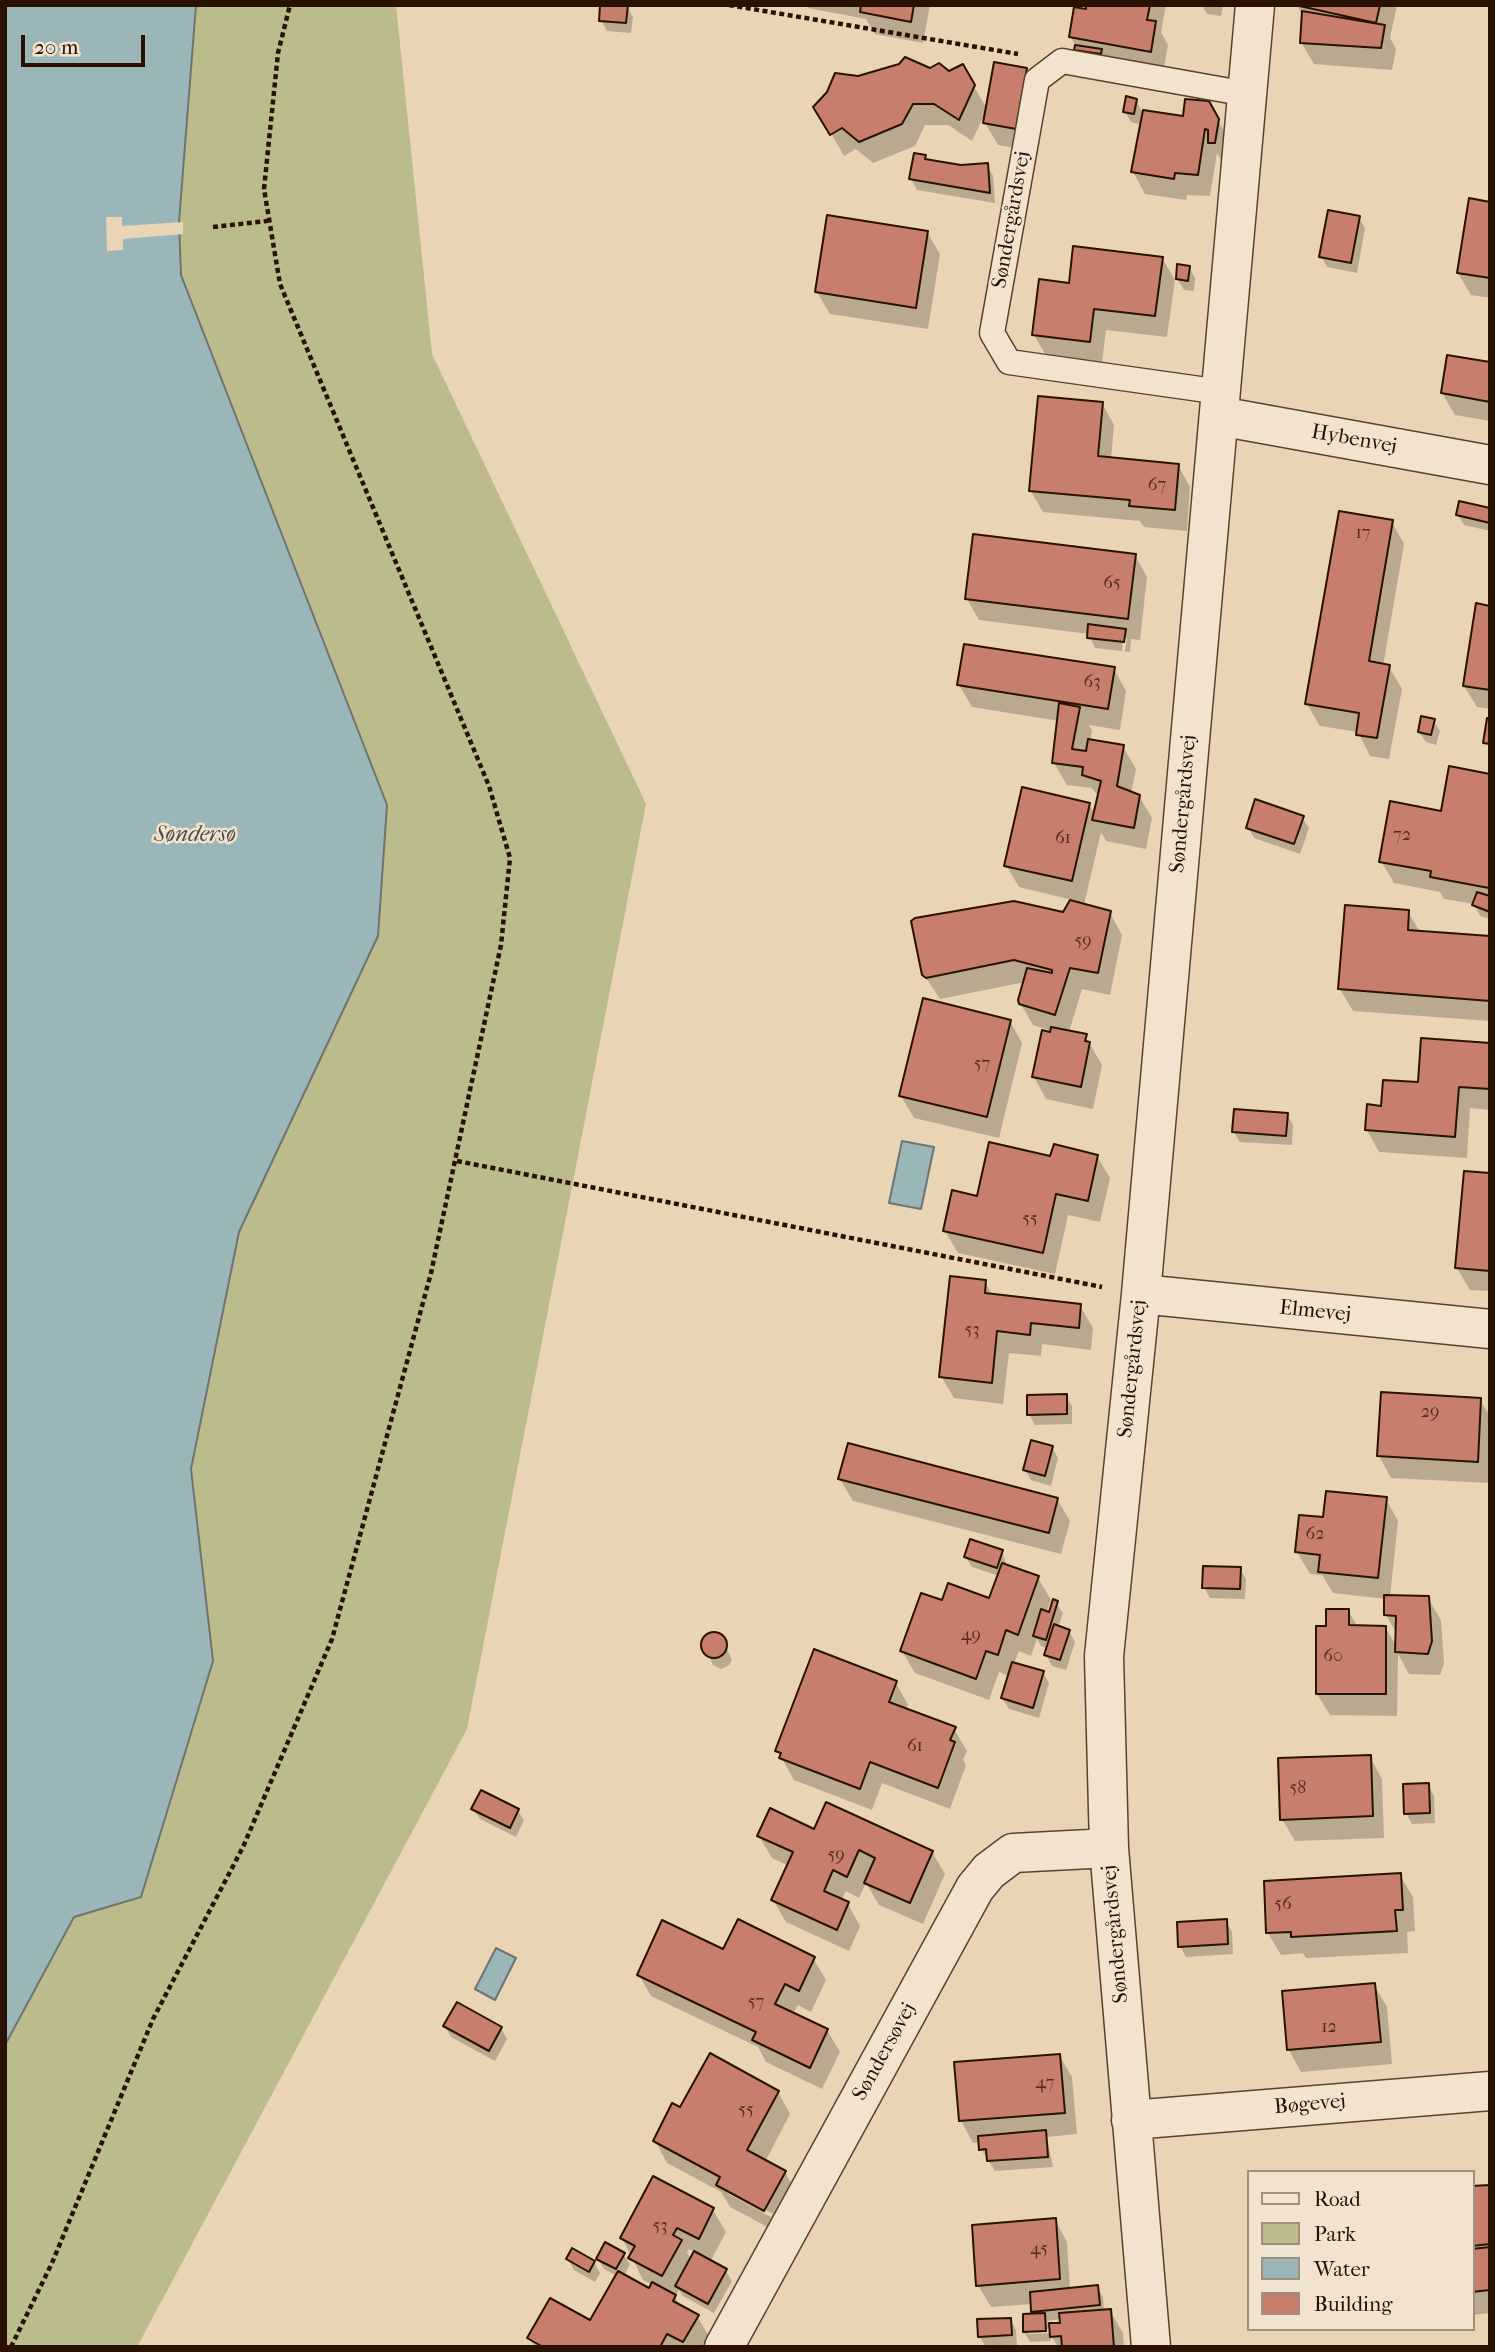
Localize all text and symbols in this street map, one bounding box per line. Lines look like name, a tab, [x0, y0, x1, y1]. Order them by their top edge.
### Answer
scale bar	[24, 21, 149, 65]
text: 20 m	[34, 35, 78, 59]
street label: Søndergårdsvej	[988, 149, 1036, 291]
street label: Hybenvej	[1309, 420, 1399, 460]
house number: 67	[1148, 475, 1166, 497]
house number: 17	[1355, 523, 1371, 545]
house number: 65	[1103, 573, 1121, 595]
house number: 63	[1083, 672, 1101, 694]
street label: Søndergårdsvej	[1165, 734, 1203, 874]
water label: Søndersø	[154, 821, 236, 849]
house number: 72	[1393, 825, 1411, 847]
house number: 61	[1055, 828, 1071, 850]
house number: 59	[1074, 931, 1092, 953]
house number: 57	[974, 1054, 990, 1076]
house number: 55	[1022, 1209, 1038, 1231]
street label: Elmevej	[1278, 1296, 1352, 1328]
street label: Søndergårdsvej	[1113, 1299, 1153, 1439]
house number: 53	[964, 1320, 980, 1342]
house number: 29	[1421, 1402, 1439, 1424]
house number: 62	[1305, 1524, 1325, 1546]
house number: 49	[961, 1625, 981, 1647]
house number: 60	[1323, 1646, 1343, 1668]
house number: 61	[907, 1736, 923, 1758]
house number: 58	[1290, 1778, 1306, 1800]
house number: 59	[827, 1845, 845, 1867]
street label: Søndergårdsvej	[1097, 1864, 1135, 2004]
house number: 56	[1274, 1894, 1292, 1916]
house number: 57	[748, 1992, 764, 2014]
street label: Søndersøvej	[848, 1999, 922, 2105]
house number: 12	[1321, 2017, 1337, 2039]
house number: 47	[1036, 2073, 1054, 2095]
street label: Bøgevej	[1273, 2089, 1347, 2121]
house number: 55	[738, 2100, 754, 2122]
legend	[1246, 2170, 1474, 2331]
text: Road	[1314, 2187, 1361, 2211]
house number: 53	[652, 2216, 668, 2238]
text: Park	[1314, 2222, 1356, 2246]
house number: 45	[1030, 2239, 1048, 2261]
text: Water	[1314, 2257, 1370, 2281]
text: Building	[1314, 2292, 1392, 2316]

